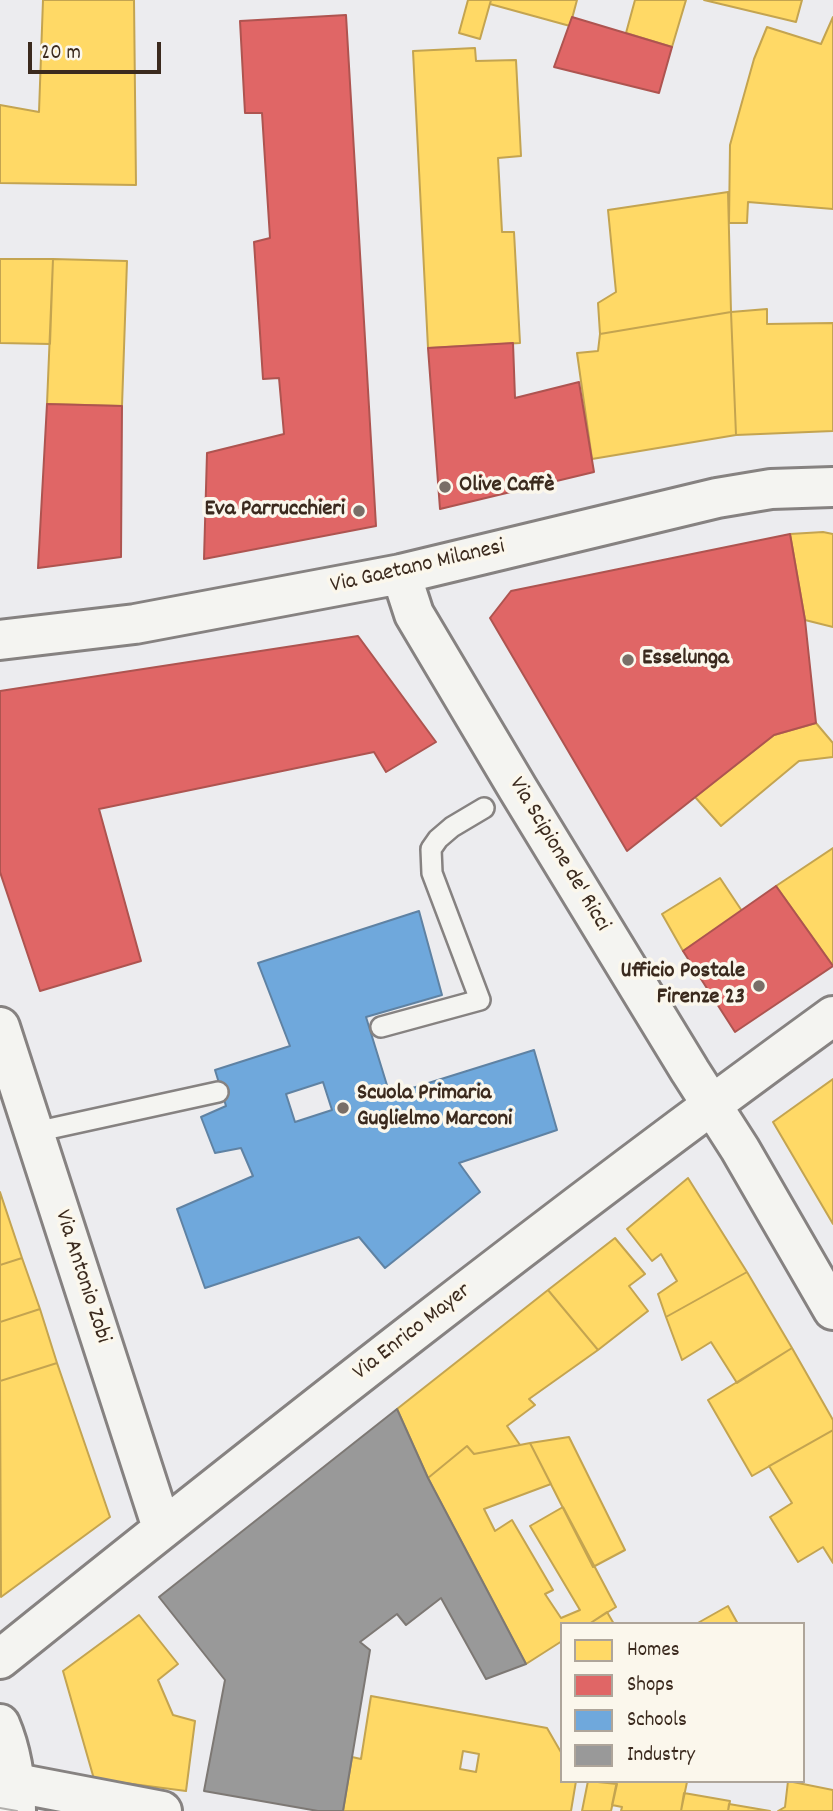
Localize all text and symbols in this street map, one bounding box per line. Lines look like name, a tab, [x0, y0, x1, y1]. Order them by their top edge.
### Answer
scale bar	[32, 28, 164, 72]
text: 20 m	[41, 39, 81, 69]
place label: Olive Caffè	[459, 473, 554, 501]
marker: Olive Caffè	[437, 479, 453, 495]
place label: Eva Parrucchieri	[205, 497, 345, 525]
marker: Eva Parrucchieri	[351, 503, 367, 519]
street label: Via Gaetano Milanesi	[328, 535, 508, 601]
place label: Esselunga	[642, 646, 729, 674]
marker: Esselunga	[620, 652, 636, 668]
street label: Via Scipione de' Ricci	[501, 773, 615, 937]
place label: Ufficio Postale Firenze 23	[621, 959, 745, 1013]
marker: Ufficio Postale Firenze 23	[751, 978, 767, 994]
place label: Scuola Primaria Guglielmo Marconi	[357, 1081, 512, 1135]
marker: Scuola Primaria Guglielmo Marconi	[335, 1100, 351, 1116]
street label: Via Antonio Zobi	[47, 1207, 115, 1347]
street label: Via Enrico Mayer	[349, 1278, 477, 1388]
legend	[560, 1622, 805, 1783]
text: Homes	[627, 1636, 680, 1666]
text: Shops	[627, 1671, 674, 1701]
text: Schools	[627, 1706, 687, 1736]
text: Industry	[627, 1741, 695, 1771]

